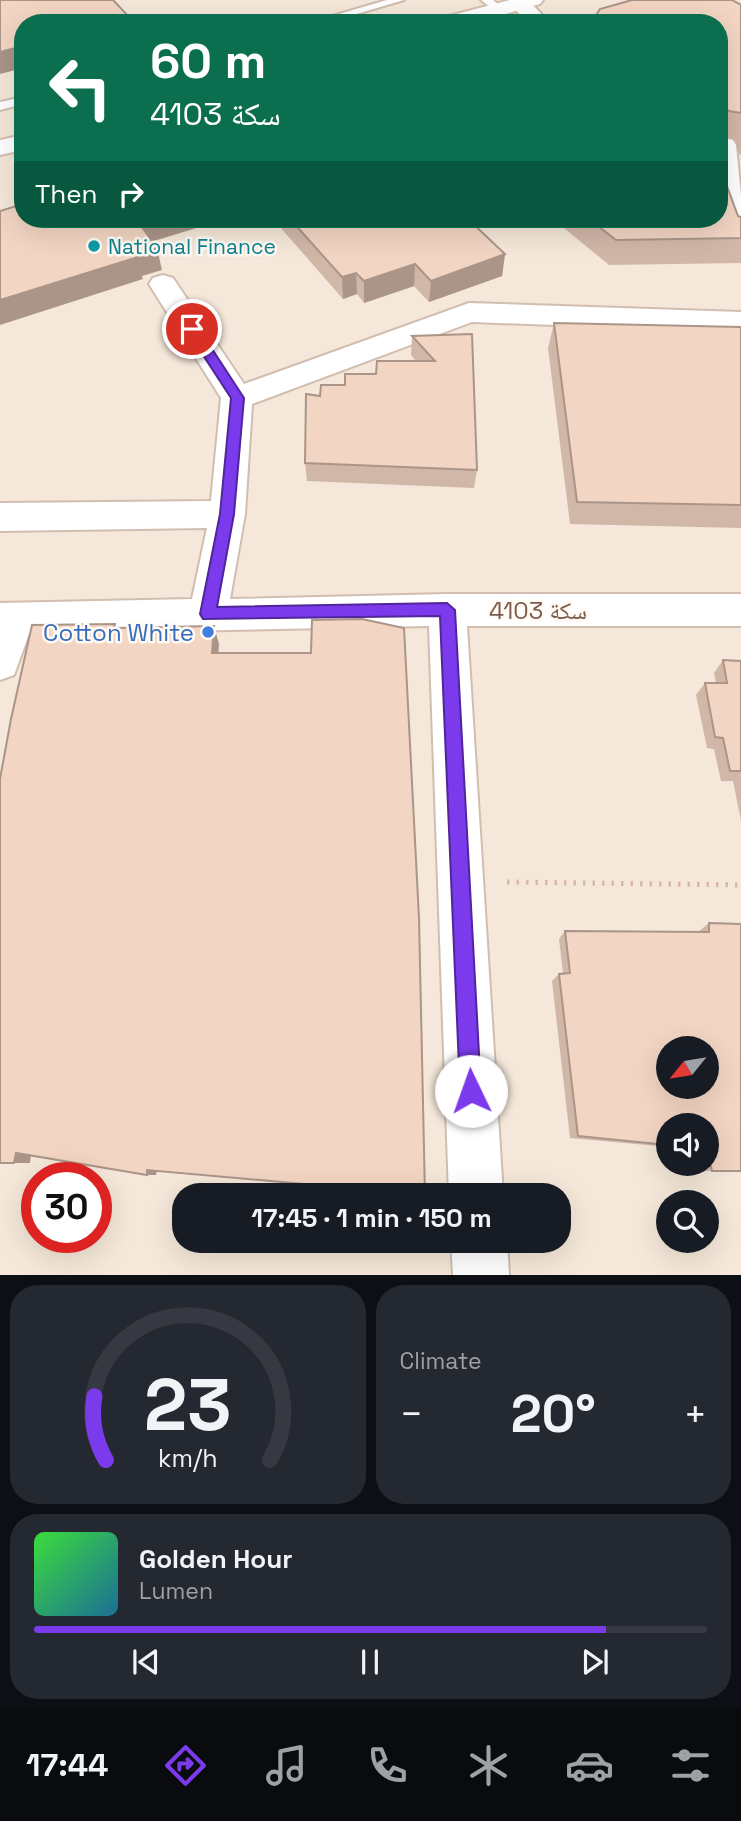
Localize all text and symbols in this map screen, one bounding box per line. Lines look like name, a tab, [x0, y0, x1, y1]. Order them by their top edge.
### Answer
text: 60 m	[150, 30, 266, 92]
icon: left	[35, 42, 126, 133]
text: سكة 4103	[150, 94, 281, 134]
icon: right	[112, 175, 150, 213]
text: Then	[35, 177, 98, 211]
place label: National Finance	[108, 233, 276, 260]
marker: National Finance	[86, 238, 102, 254]
pin	[162, 299, 222, 359]
icon: arrive	[173, 310, 211, 348]
street label: سكة 4103	[489, 595, 587, 626]
place label: Cotton White	[43, 617, 194, 648]
marker: Cotton White	[200, 624, 216, 640]
north arrow	[656, 1036, 719, 1099]
map controls	[656, 1036, 719, 1253]
position arrow	[434, 1054, 508, 1128]
button: sound	[656, 1113, 719, 1176]
speed limit sign: 30	[21, 1162, 112, 1253]
button: search	[656, 1190, 719, 1253]
text: 17:45 · 1 min · 150 m	[251, 1201, 492, 1235]
text: Climate	[400, 1346, 482, 1376]
text: 23	[144, 1359, 232, 1452]
text: 20°	[511, 1381, 596, 1447]
text: −	[400, 1390, 423, 1438]
text: +	[683, 1390, 707, 1438]
text: km/h	[158, 1442, 218, 1474]
text: Golden Hour	[139, 1542, 293, 1576]
text: Lumen	[139, 1576, 213, 1606]
icon: previous	[127, 1643, 165, 1681]
icon: pause	[351, 1643, 389, 1681]
icon: next	[576, 1643, 614, 1681]
icon: directions	[161, 1741, 210, 1790]
icon: music	[262, 1741, 311, 1790]
icon: phone	[363, 1741, 412, 1790]
icon: climate	[464, 1741, 513, 1790]
icon: car	[565, 1741, 614, 1790]
icon: filters	[666, 1741, 715, 1790]
text: 17:44	[26, 1745, 108, 1785]

